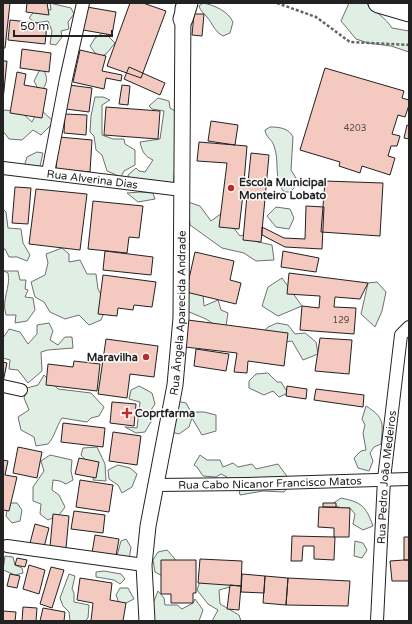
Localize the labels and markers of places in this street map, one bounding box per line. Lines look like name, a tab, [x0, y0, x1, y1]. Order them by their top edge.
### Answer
place label: Escola Municipal Monteiro Lobato	[239, 176, 327, 202]
marker: Escola Municipal Monteiro Lobato	[226, 183, 236, 193]
place label: Maravilha	[87, 351, 138, 364]
marker: Maravilha	[141, 352, 151, 362]
place label: Coprtfarma	[135, 407, 195, 421]
marker: Coprtfarma	[122, 408, 132, 418]

